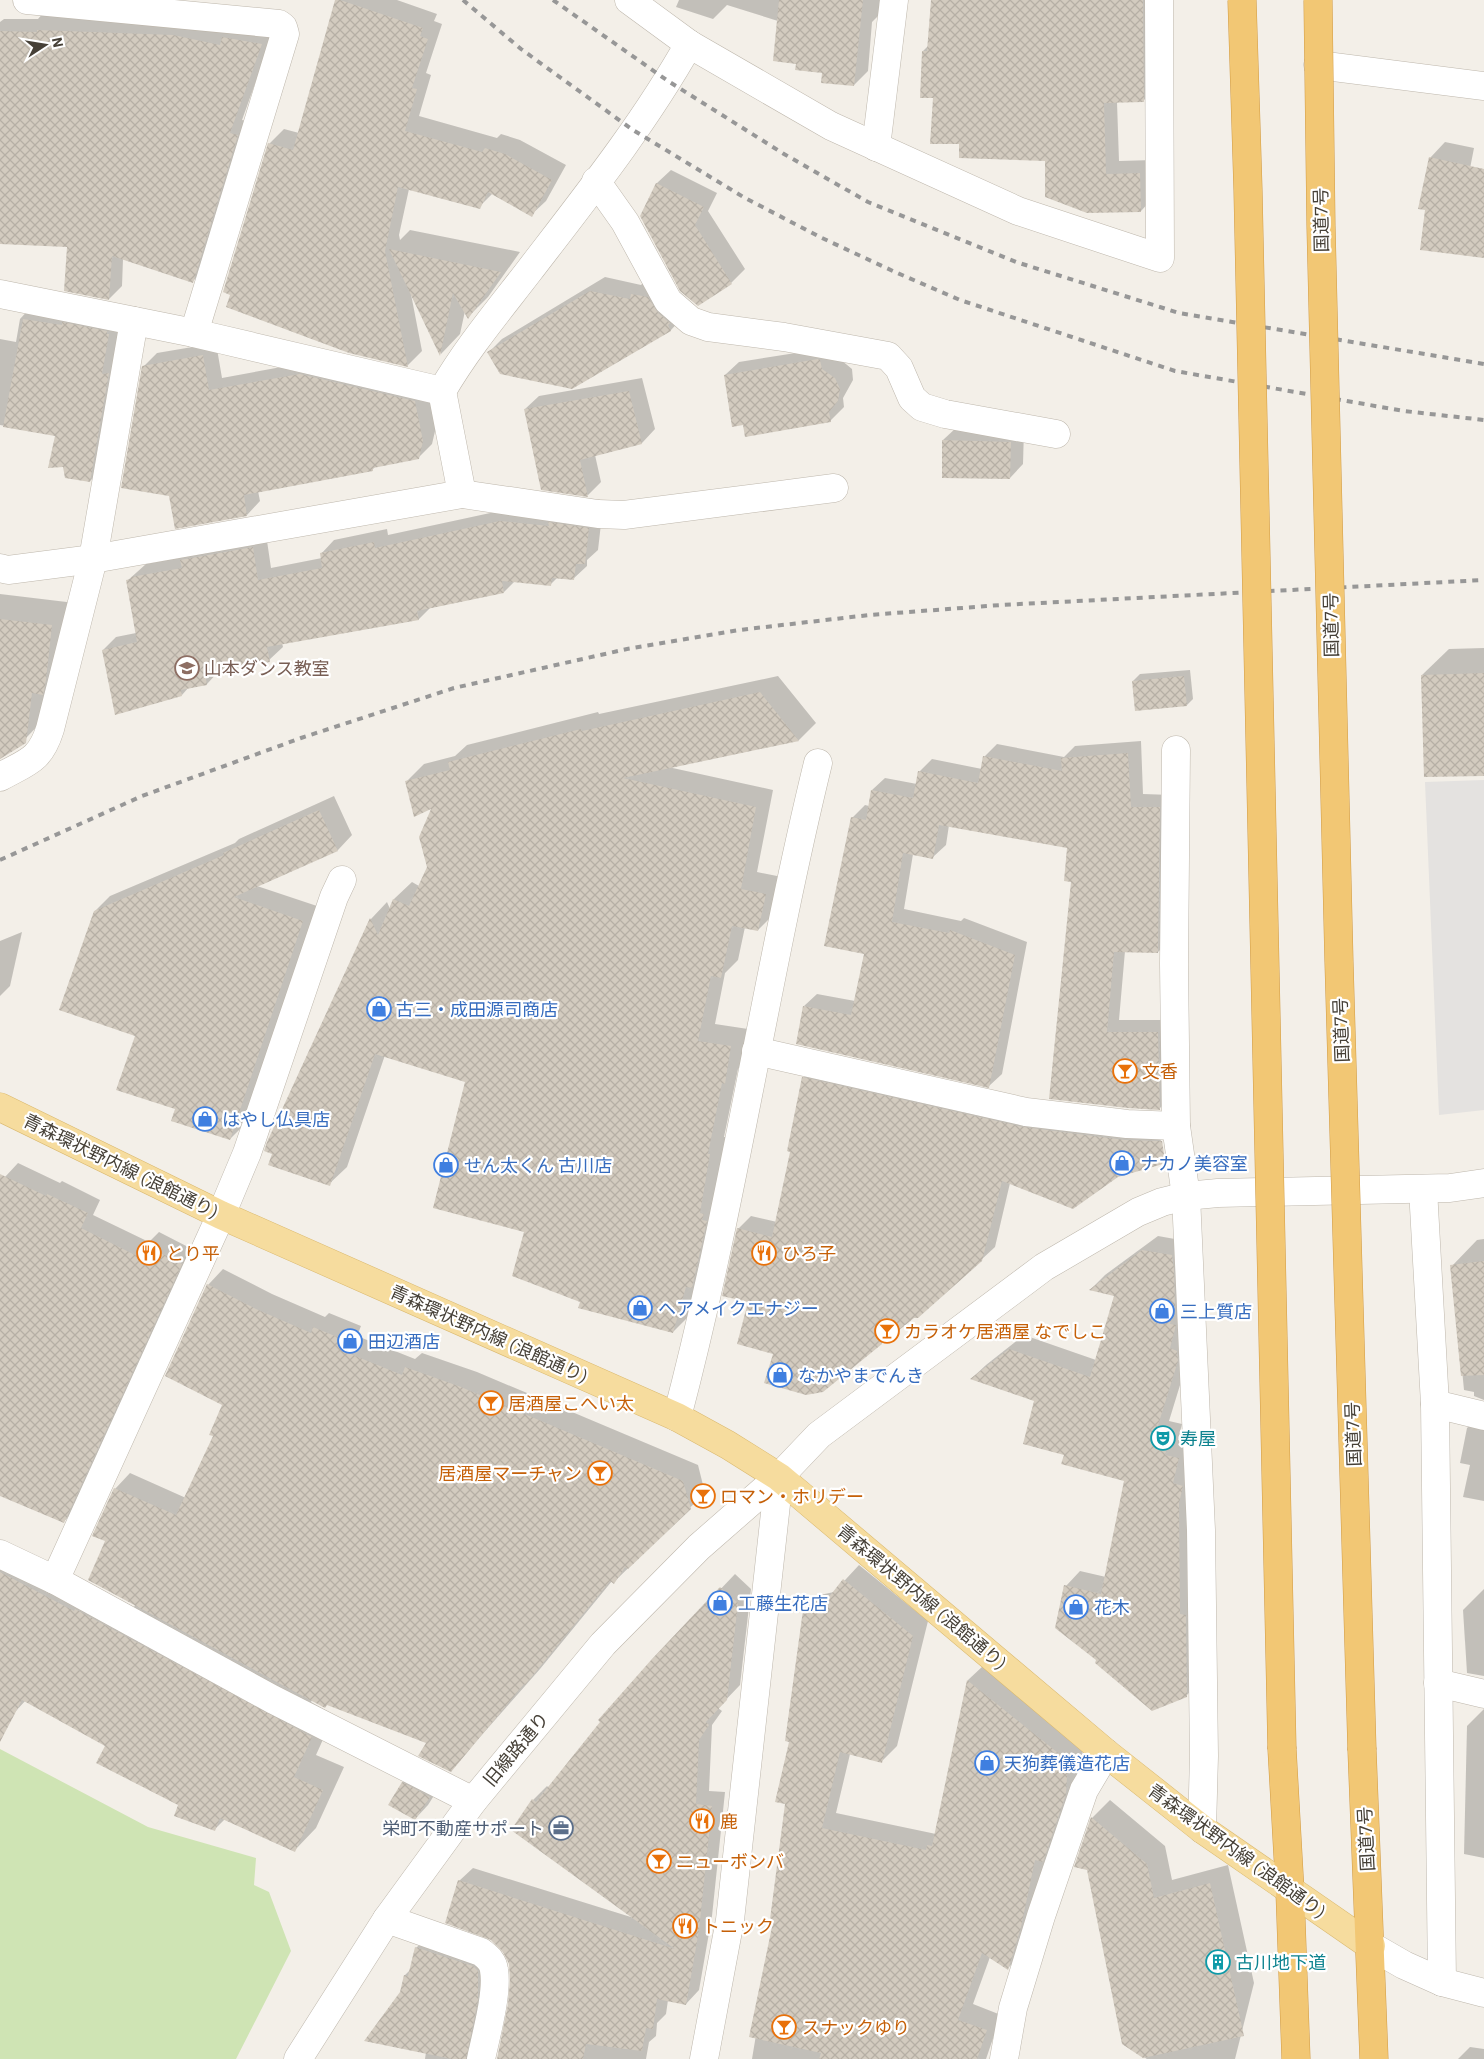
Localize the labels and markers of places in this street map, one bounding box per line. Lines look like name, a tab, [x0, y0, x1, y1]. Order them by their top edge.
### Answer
school or university icon: 山本ダンス教室	[174, 655, 200, 681]
place label: 山本ダンス教室	[204, 657, 330, 680]
shop icon: 古三・成田源司商店	[366, 996, 392, 1022]
place label: 古三・成田源司商店	[396, 998, 558, 1021]
bar icon: 文香	[1112, 1058, 1138, 1084]
place label: 文香	[1142, 1060, 1178, 1083]
shop icon: はやし仏具店	[192, 1106, 218, 1132]
place label: はやし仏具店	[222, 1108, 330, 1131]
shop icon: ナカノ美容室	[1109, 1150, 1135, 1176]
shop icon: せん太くん 古川店	[433, 1152, 459, 1178]
place label: ナカノ美容室	[1140, 1152, 1248, 1175]
place label: せん太くん 古川店	[464, 1154, 612, 1177]
restaurant icon: とり平	[136, 1240, 162, 1266]
restaurant icon: ひろ子	[751, 1240, 777, 1266]
place label: とり平	[166, 1242, 220, 1265]
place label: ひろ子	[782, 1242, 836, 1265]
shop icon: ヘアメイクエナジー	[627, 1295, 653, 1321]
place label: ヘアメイクエナジー	[658, 1297, 819, 1320]
shop icon: 三上質店	[1149, 1298, 1175, 1324]
place label: 三上質店	[1180, 1300, 1252, 1323]
bar icon: カラオケ居酒屋 なでしこ	[874, 1318, 900, 1344]
place label: カラオケ居酒屋 なでしこ	[904, 1320, 1106, 1343]
shop icon: 田辺酒店	[337, 1328, 363, 1354]
place label: 田辺酒店	[368, 1330, 440, 1353]
shop icon: なかやまでんき	[767, 1362, 793, 1388]
place label: なかやまでんき	[798, 1364, 924, 1387]
bar icon: 居酒屋こへい太	[478, 1390, 504, 1416]
place label: 居酒屋こへい太	[508, 1392, 634, 1415]
theatre icon: 寿屋	[1150, 1425, 1176, 1451]
place label: 寿屋	[1180, 1427, 1216, 1450]
bar icon: 居酒屋マーチャン	[587, 1460, 613, 1486]
place label: 居酒屋マーチャン	[438, 1462, 582, 1485]
bar icon: ロマン・ホリデー	[690, 1483, 716, 1509]
place label: ロマン・ホリデー	[720, 1485, 864, 1508]
shop icon: 工藤生花店	[707, 1590, 733, 1616]
place label: 工藤生花店	[738, 1592, 828, 1615]
shop icon: 花木	[1063, 1594, 1089, 1620]
place label: 花木	[1094, 1596, 1130, 1619]
shop icon: 天狗葬儀造花店	[974, 1750, 1000, 1776]
place label: 天狗葬儀造花店	[1004, 1752, 1130, 1775]
restaurant icon: 鹿	[689, 1808, 715, 1834]
place label: 鹿	[720, 1810, 738, 1833]
office icon: 栄町不動産サポート	[548, 1815, 574, 1841]
place label: 栄町不動産サポート	[382, 1817, 544, 1840]
bar icon: ニューボンバ	[646, 1848, 672, 1874]
place label: ニューボンバ	[676, 1850, 784, 1873]
restaurant icon: トニック	[672, 1913, 698, 1939]
place label: トニック	[702, 1915, 774, 1938]
building icon: 古川地下道	[1205, 1949, 1231, 1975]
place label: 古川地下道	[1236, 1951, 1326, 1974]
bar icon: スナックゆり	[771, 2014, 797, 2040]
place label: スナックゆり	[802, 2016, 910, 2039]

